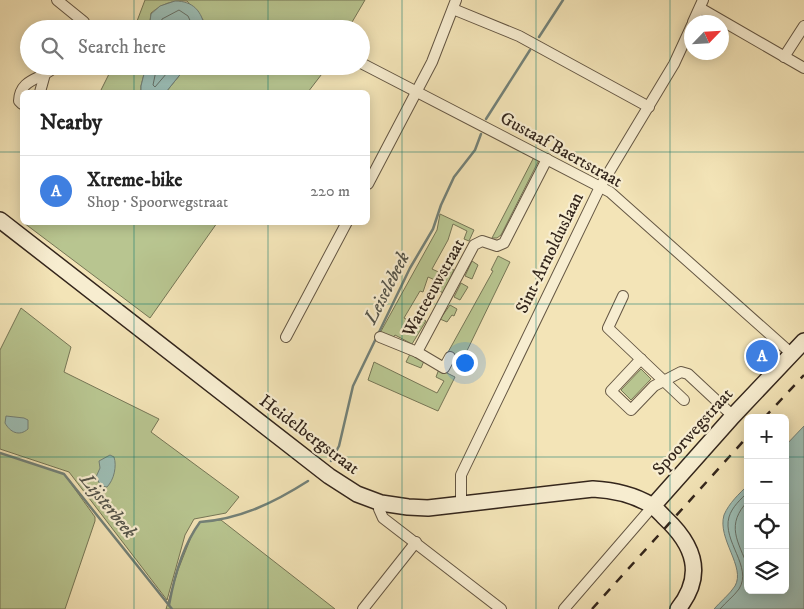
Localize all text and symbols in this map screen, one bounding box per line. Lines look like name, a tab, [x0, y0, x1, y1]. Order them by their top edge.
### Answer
north arrow	[684, 15, 729, 60]
search box	[20, 20, 370, 75]
icon: search	[38, 34, 66, 62]
text: Search here	[78, 36, 166, 59]
street label: Gustaaf Baertstraat	[496, 107, 626, 193]
text: Nearby	[40, 110, 102, 136]
text: Xtreme-bike	[87, 169, 182, 192]
text: A	[51, 181, 61, 201]
text: 220 m	[310, 181, 350, 201]
street label: Sint-Arnolduslaan	[511, 188, 589, 317]
text: Shop · Spoorwegstraat	[87, 192, 228, 212]
street label: Watteeuwstraat	[397, 235, 470, 342]
water label: Leiselebeek	[359, 248, 415, 329]
pin: A	[746, 337, 778, 375]
your location	[452, 350, 478, 376]
street label: Spoorwegstraat	[648, 384, 738, 480]
street label: Heidelbergstraat	[255, 390, 364, 480]
map controls	[744, 414, 789, 594]
button: +	[744, 414, 789, 459]
button: −	[744, 459, 789, 504]
water label: Lijsterbeek	[74, 468, 141, 543]
button: locate	[744, 504, 789, 549]
button: layers	[744, 549, 789, 594]

